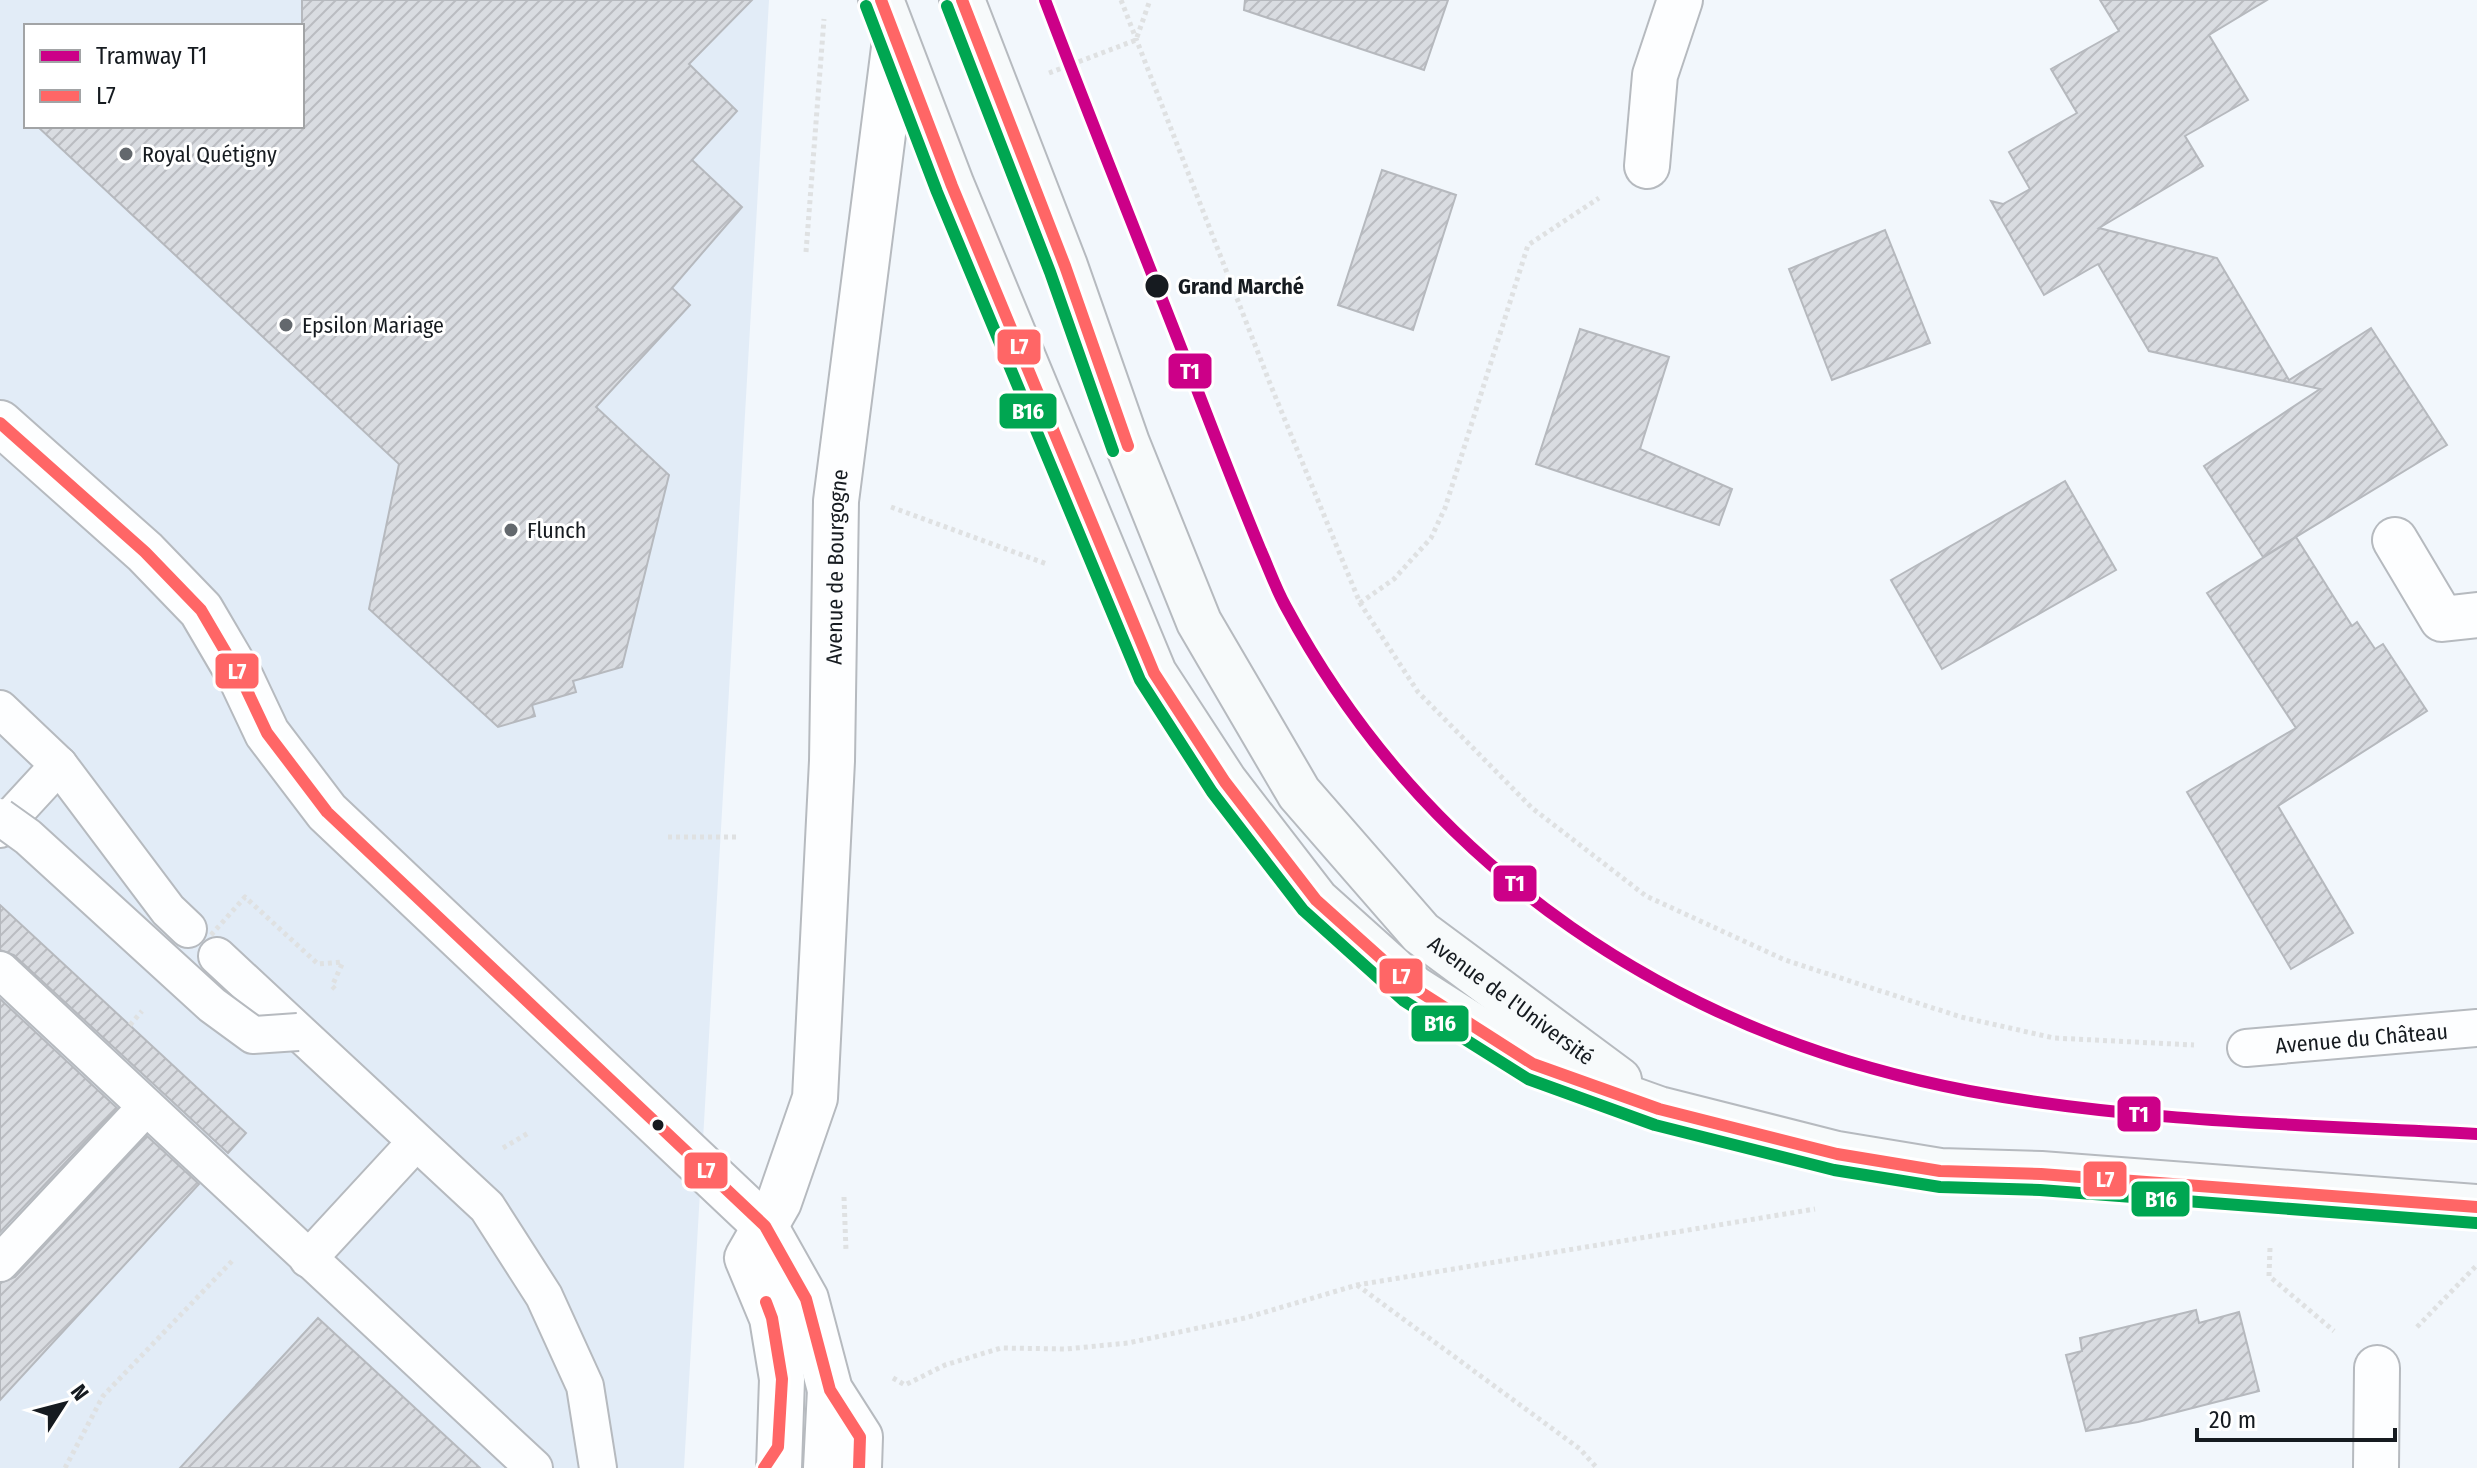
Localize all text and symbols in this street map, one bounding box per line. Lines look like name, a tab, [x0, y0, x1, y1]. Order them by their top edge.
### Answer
legend	[24, 24, 304, 128]
text: Tramway T1	[96, 42, 207, 70]
text: L7	[96, 82, 116, 110]
place label: Royal Quétigny	[142, 141, 277, 168]
marker: Royal Quétigny	[117, 145, 135, 163]
marker: Grand Marché	[1143, 272, 1171, 300]
place label: Grand Marché	[1178, 273, 1304, 300]
place label: Epsilon Mariage	[302, 312, 444, 339]
marker: Epsilon Mariage	[277, 316, 295, 334]
line badge: L7	[996, 328, 1042, 366]
text: L7	[1010, 333, 1029, 360]
line badge: T1	[1167, 352, 1213, 390]
text: T1	[1180, 358, 1200, 385]
line badge: B16	[998, 392, 1058, 430]
text: B16	[1012, 398, 1044, 425]
street label: Avenue de Bourgogne	[820, 467, 853, 665]
place label: Flunch	[527, 517, 586, 544]
marker: Flunch	[502, 521, 520, 539]
line badge: L7	[214, 652, 260, 690]
text: L7	[228, 658, 247, 685]
line badge: T1	[1492, 864, 1538, 903]
text: T1	[1505, 870, 1525, 897]
street label: Avenue de l'Université	[1423, 930, 1600, 1070]
line badge: L7	[1378, 957, 1424, 995]
text: L7	[1392, 963, 1411, 990]
line badge: B16	[1410, 1004, 1470, 1043]
text: B16	[1424, 1010, 1456, 1037]
street label: Avenue du Château	[2274, 1017, 2449, 1059]
line badge: T1	[2116, 1095, 2162, 1133]
text: T1	[2129, 1101, 2149, 1128]
unlabelled marker	[650, 1117, 666, 1133]
line badge: L7	[683, 1151, 729, 1190]
text: L7	[697, 1157, 716, 1184]
line badge: L7	[2082, 1160, 2128, 1198]
text: L7	[2096, 1166, 2115, 1193]
line badge: B16	[2130, 1180, 2191, 1218]
text: B16	[2145, 1186, 2177, 1213]
north arrow	[24, 1364, 104, 1444]
text: N	[65, 1379, 95, 1406]
scale bar	[2197, 1392, 2395, 1442]
text: 20 m	[2209, 1406, 2256, 1434]

